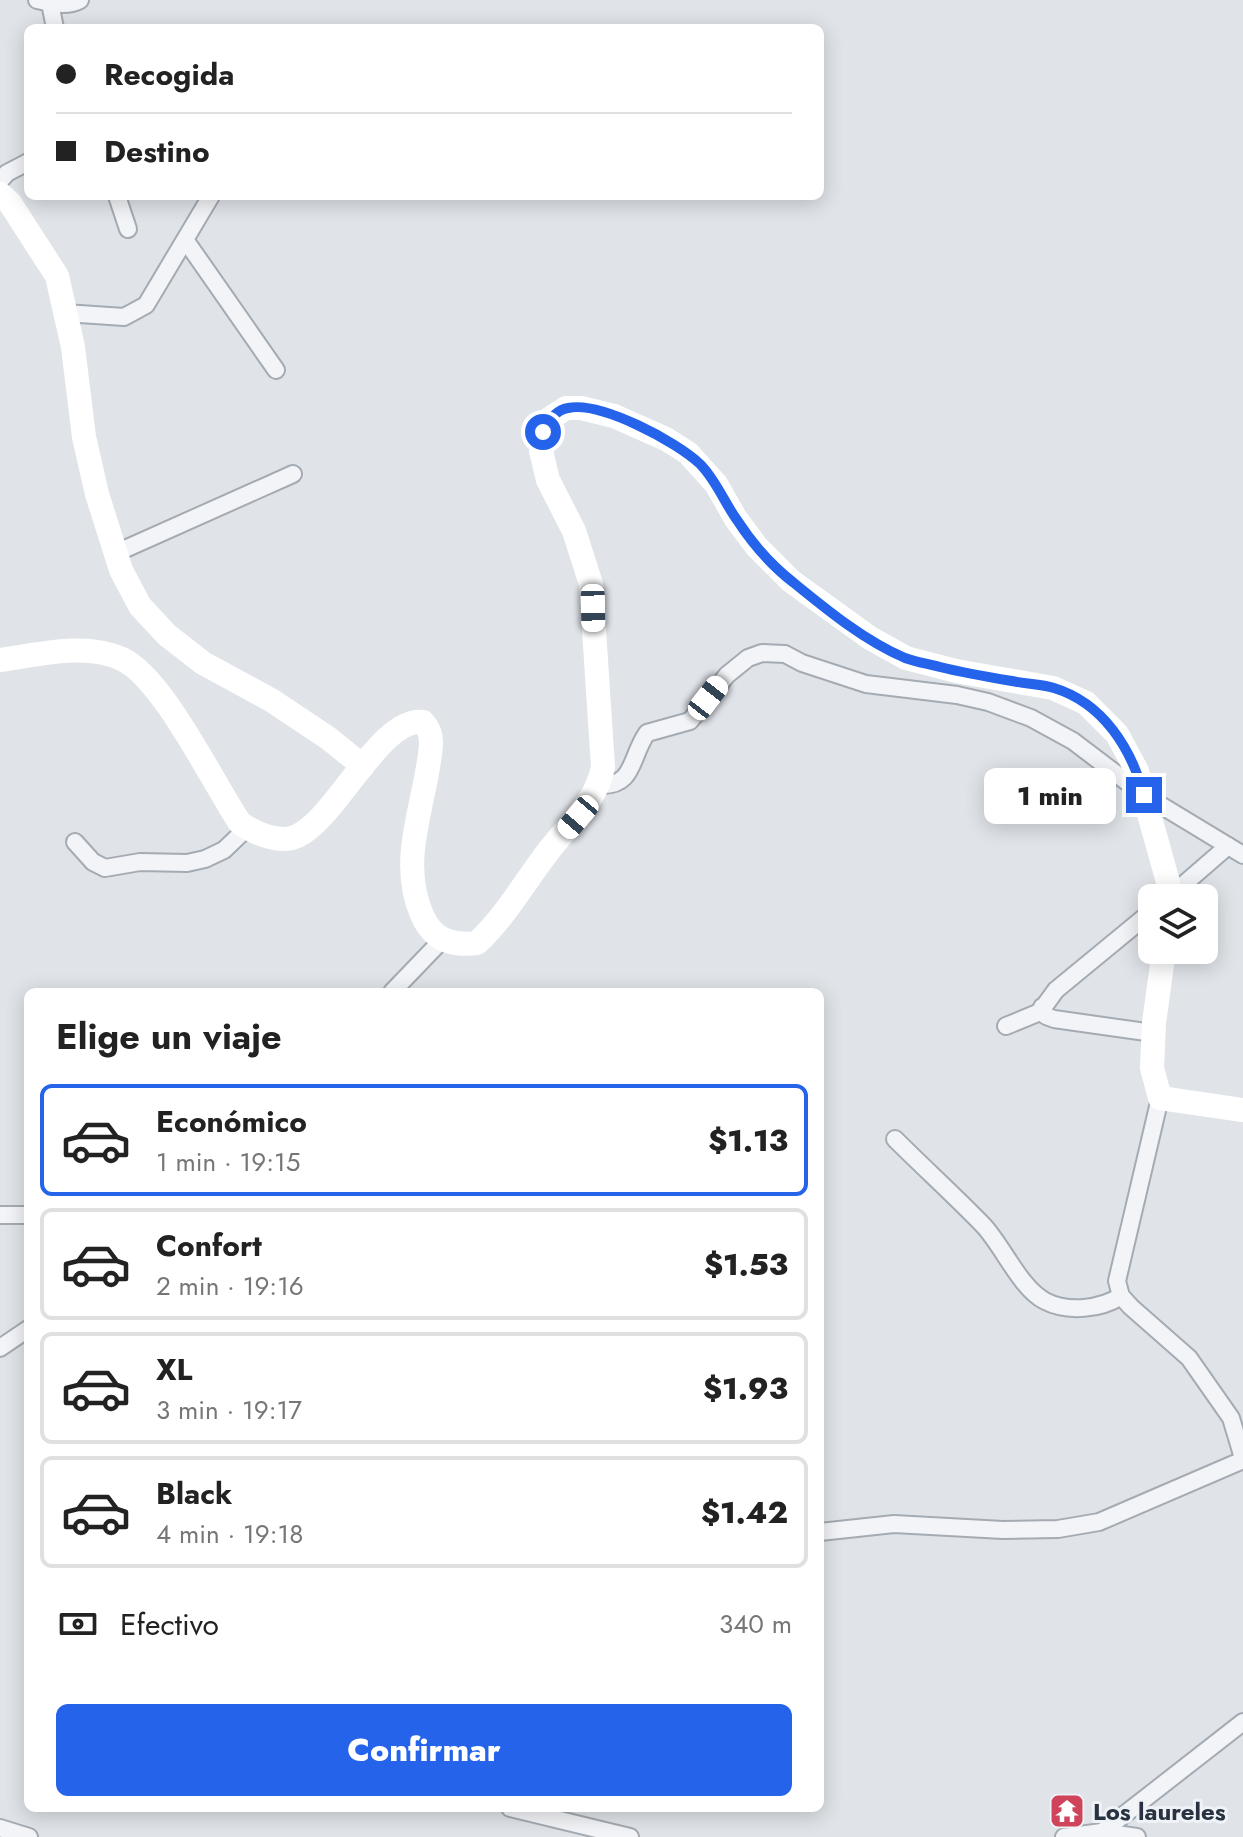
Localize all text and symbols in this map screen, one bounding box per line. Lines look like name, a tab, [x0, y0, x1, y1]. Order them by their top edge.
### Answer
text: Recogida	[104, 53, 234, 96]
text: Destino	[104, 130, 210, 173]
route start	[525, 414, 561, 450]
car	[581, 584, 605, 632]
car	[684, 672, 732, 724]
callout: 1 min	[984, 767, 1116, 823]
text: 1 min	[1017, 777, 1083, 815]
route end	[1126, 777, 1162, 813]
car	[553, 791, 603, 843]
map controls	[1138, 884, 1218, 964]
button: layers	[1138, 884, 1218, 964]
text: Elige un viaje	[56, 1010, 282, 1062]
text: Económico	[156, 1100, 307, 1143]
icon: car	[60, 1104, 132, 1176]
text: $1.13	[708, 1119, 788, 1162]
text: 1 min · 19:15	[156, 1143, 300, 1181]
text: Confort	[156, 1224, 262, 1267]
icon: car	[60, 1228, 132, 1300]
text: $1.53	[704, 1243, 788, 1286]
text: 2 min · 19:16	[156, 1267, 304, 1305]
text: XL	[156, 1348, 192, 1391]
icon: car	[60, 1352, 132, 1424]
text: $1.93	[703, 1367, 788, 1410]
text: 3 min · 19:17	[156, 1391, 302, 1429]
text: Black	[156, 1472, 232, 1515]
icon: car	[60, 1476, 132, 1548]
text: $1.42	[701, 1491, 788, 1534]
text: 4 min · 19:18	[156, 1515, 303, 1553]
icon: cash	[56, 1602, 100, 1646]
text: Efectivo	[120, 1603, 219, 1646]
text: 340 m	[719, 1605, 792, 1643]
button: Confirmar	[56, 1704, 792, 1796]
temple icon: Los laureles	[1048, 1792, 1086, 1830]
place label: Los laureles	[1093, 1794, 1226, 1829]

